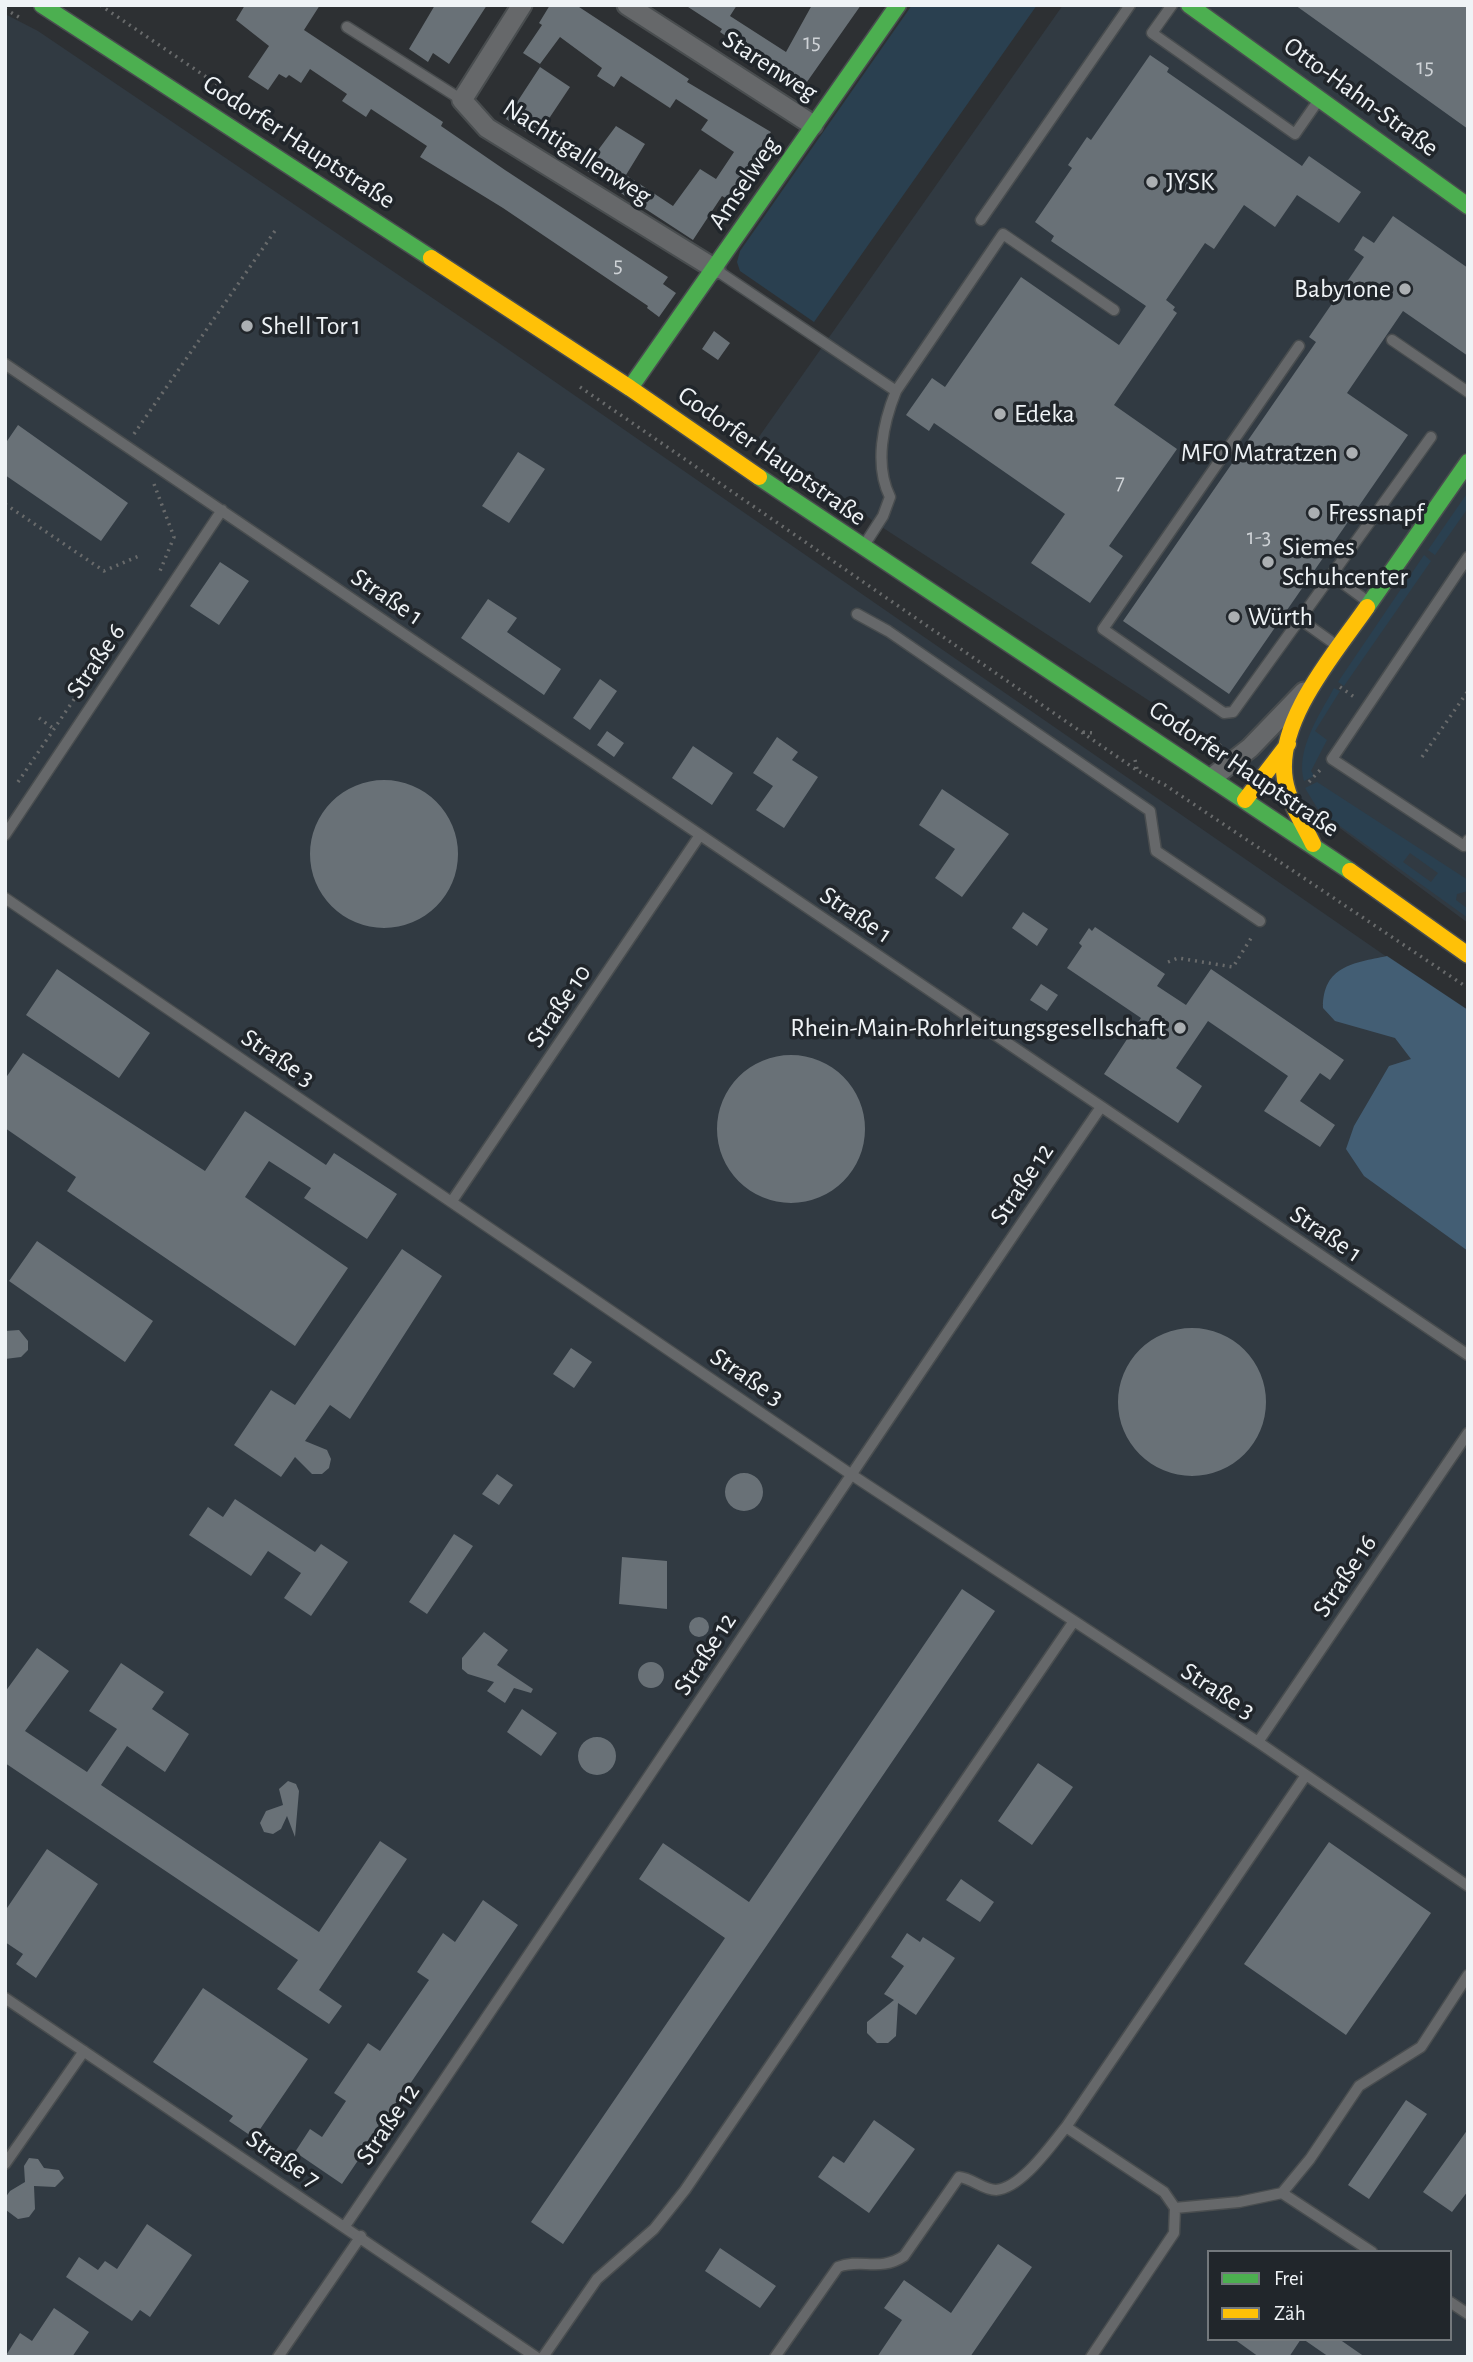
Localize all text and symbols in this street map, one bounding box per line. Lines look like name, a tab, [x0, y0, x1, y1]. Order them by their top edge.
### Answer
street label: Starenweg	[717, 24, 823, 108]
house number: 15	[803, 28, 821, 56]
street label: Otto-Hahn-Straße	[1278, 30, 1444, 164]
house number: 15	[1416, 53, 1434, 81]
street label: Godorfer Hauptstraße	[197, 68, 401, 216]
street label: Nachtigallenweg	[497, 92, 657, 212]
street label: Amselweg	[702, 131, 786, 235]
place label: JYSK	[1166, 166, 1214, 198]
marker: JYSK	[1144, 174, 1160, 190]
house number: 5	[613, 251, 623, 279]
place label: Baby1one	[1294, 273, 1391, 305]
marker: Baby1one	[1397, 281, 1413, 297]
place label: Shell Tor 1	[261, 310, 361, 342]
marker: Shell Tor 1	[239, 318, 255, 334]
street label: Godorfer Hauptstraße	[672, 379, 872, 533]
place label: Edeka	[1014, 398, 1075, 430]
marker: Edeka	[992, 406, 1008, 422]
place label: MFO Matratzen	[1181, 437, 1338, 469]
marker: MFO Matratzen	[1344, 445, 1360, 461]
house number: 7	[1115, 468, 1125, 496]
place label: Fressnapf	[1328, 497, 1424, 529]
marker: Fressnapf	[1306, 505, 1322, 521]
house number: 1-3	[1247, 523, 1271, 551]
place label: Siemes Schuhcenter	[1282, 531, 1408, 592]
marker: Siemes Schuhcenter	[1260, 554, 1276, 570]
street label: Straße 1	[345, 562, 429, 632]
place label: Würth	[1248, 601, 1313, 633]
marker: Würth	[1226, 609, 1242, 625]
street label: Straße 6	[60, 618, 132, 704]
street label: Godorfer Hauptstraße	[1143, 694, 1345, 844]
street label: Straße 1	[814, 880, 898, 950]
street label: Straße 10	[520, 958, 598, 1054]
place label: Rhein-Main-Rohrleitungsgesellschaft	[790, 1012, 1166, 1044]
marker: Rhein-Main-Rohrleitungsgesellschaft	[1172, 1020, 1188, 1036]
street label: Straße 3	[235, 1022, 321, 1094]
street label: Straße 12	[983, 1137, 1061, 1231]
street label: Straße 1	[1284, 1199, 1368, 1269]
street label: Straße 3	[704, 1341, 790, 1413]
street label: Straße 16	[1306, 1529, 1384, 1623]
street label: Straße 12	[667, 1607, 743, 1701]
street label: Straße 3	[1175, 1656, 1261, 1726]
street label: Straße 12	[349, 2077, 427, 2171]
street label: Straße 7	[240, 2123, 326, 2195]
legend	[1207, 2250, 1452, 2341]
text: Frei	[1274, 2268, 1304, 2289]
text: Zäh	[1274, 2303, 1306, 2324]

